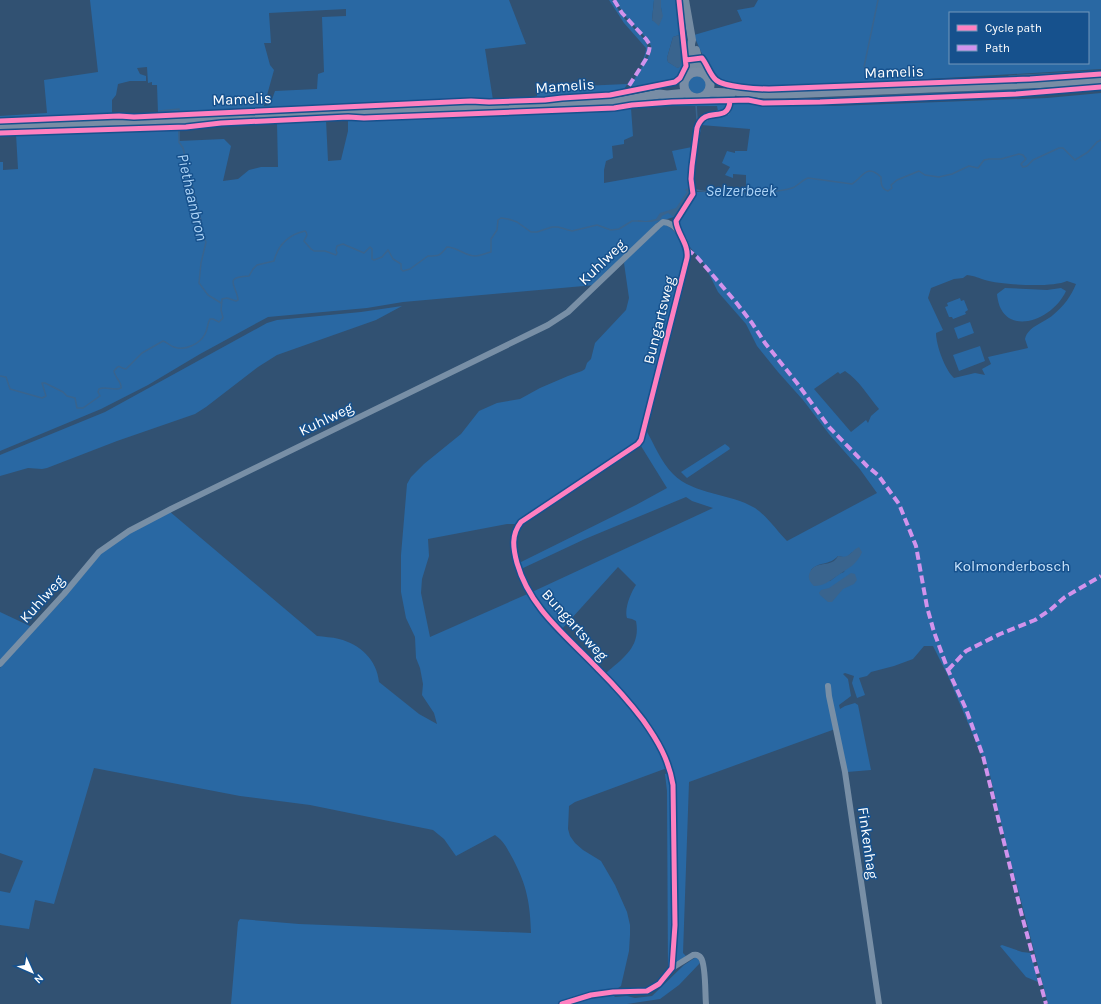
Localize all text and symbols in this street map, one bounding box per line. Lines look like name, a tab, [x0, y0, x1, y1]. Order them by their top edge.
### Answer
legend	[949, 12, 1089, 64]
text: Cycle path	[985, 21, 1042, 35]
text: Path	[985, 41, 1010, 55]
street label: Mamelis	[864, 62, 924, 82]
street label: Mamelis	[535, 75, 595, 97]
street label: Mamelis	[212, 89, 272, 109]
water label: Piethaanbron	[173, 152, 212, 243]
water label: Selzerbeek	[705, 181, 777, 200]
street label: Kuhlweg	[575, 235, 630, 289]
street label: Bungartsweg	[639, 274, 679, 366]
street label: Kuhlweg	[296, 398, 357, 440]
park label: Kolmonderbosch	[954, 557, 1070, 575]
street label: Kuhlweg	[16, 571, 69, 627]
street label: Bungartsweg	[538, 585, 612, 665]
street label: Finkenhag	[854, 806, 882, 881]
north arrow	[12, 952, 52, 992]
text: N	[31, 971, 46, 986]

